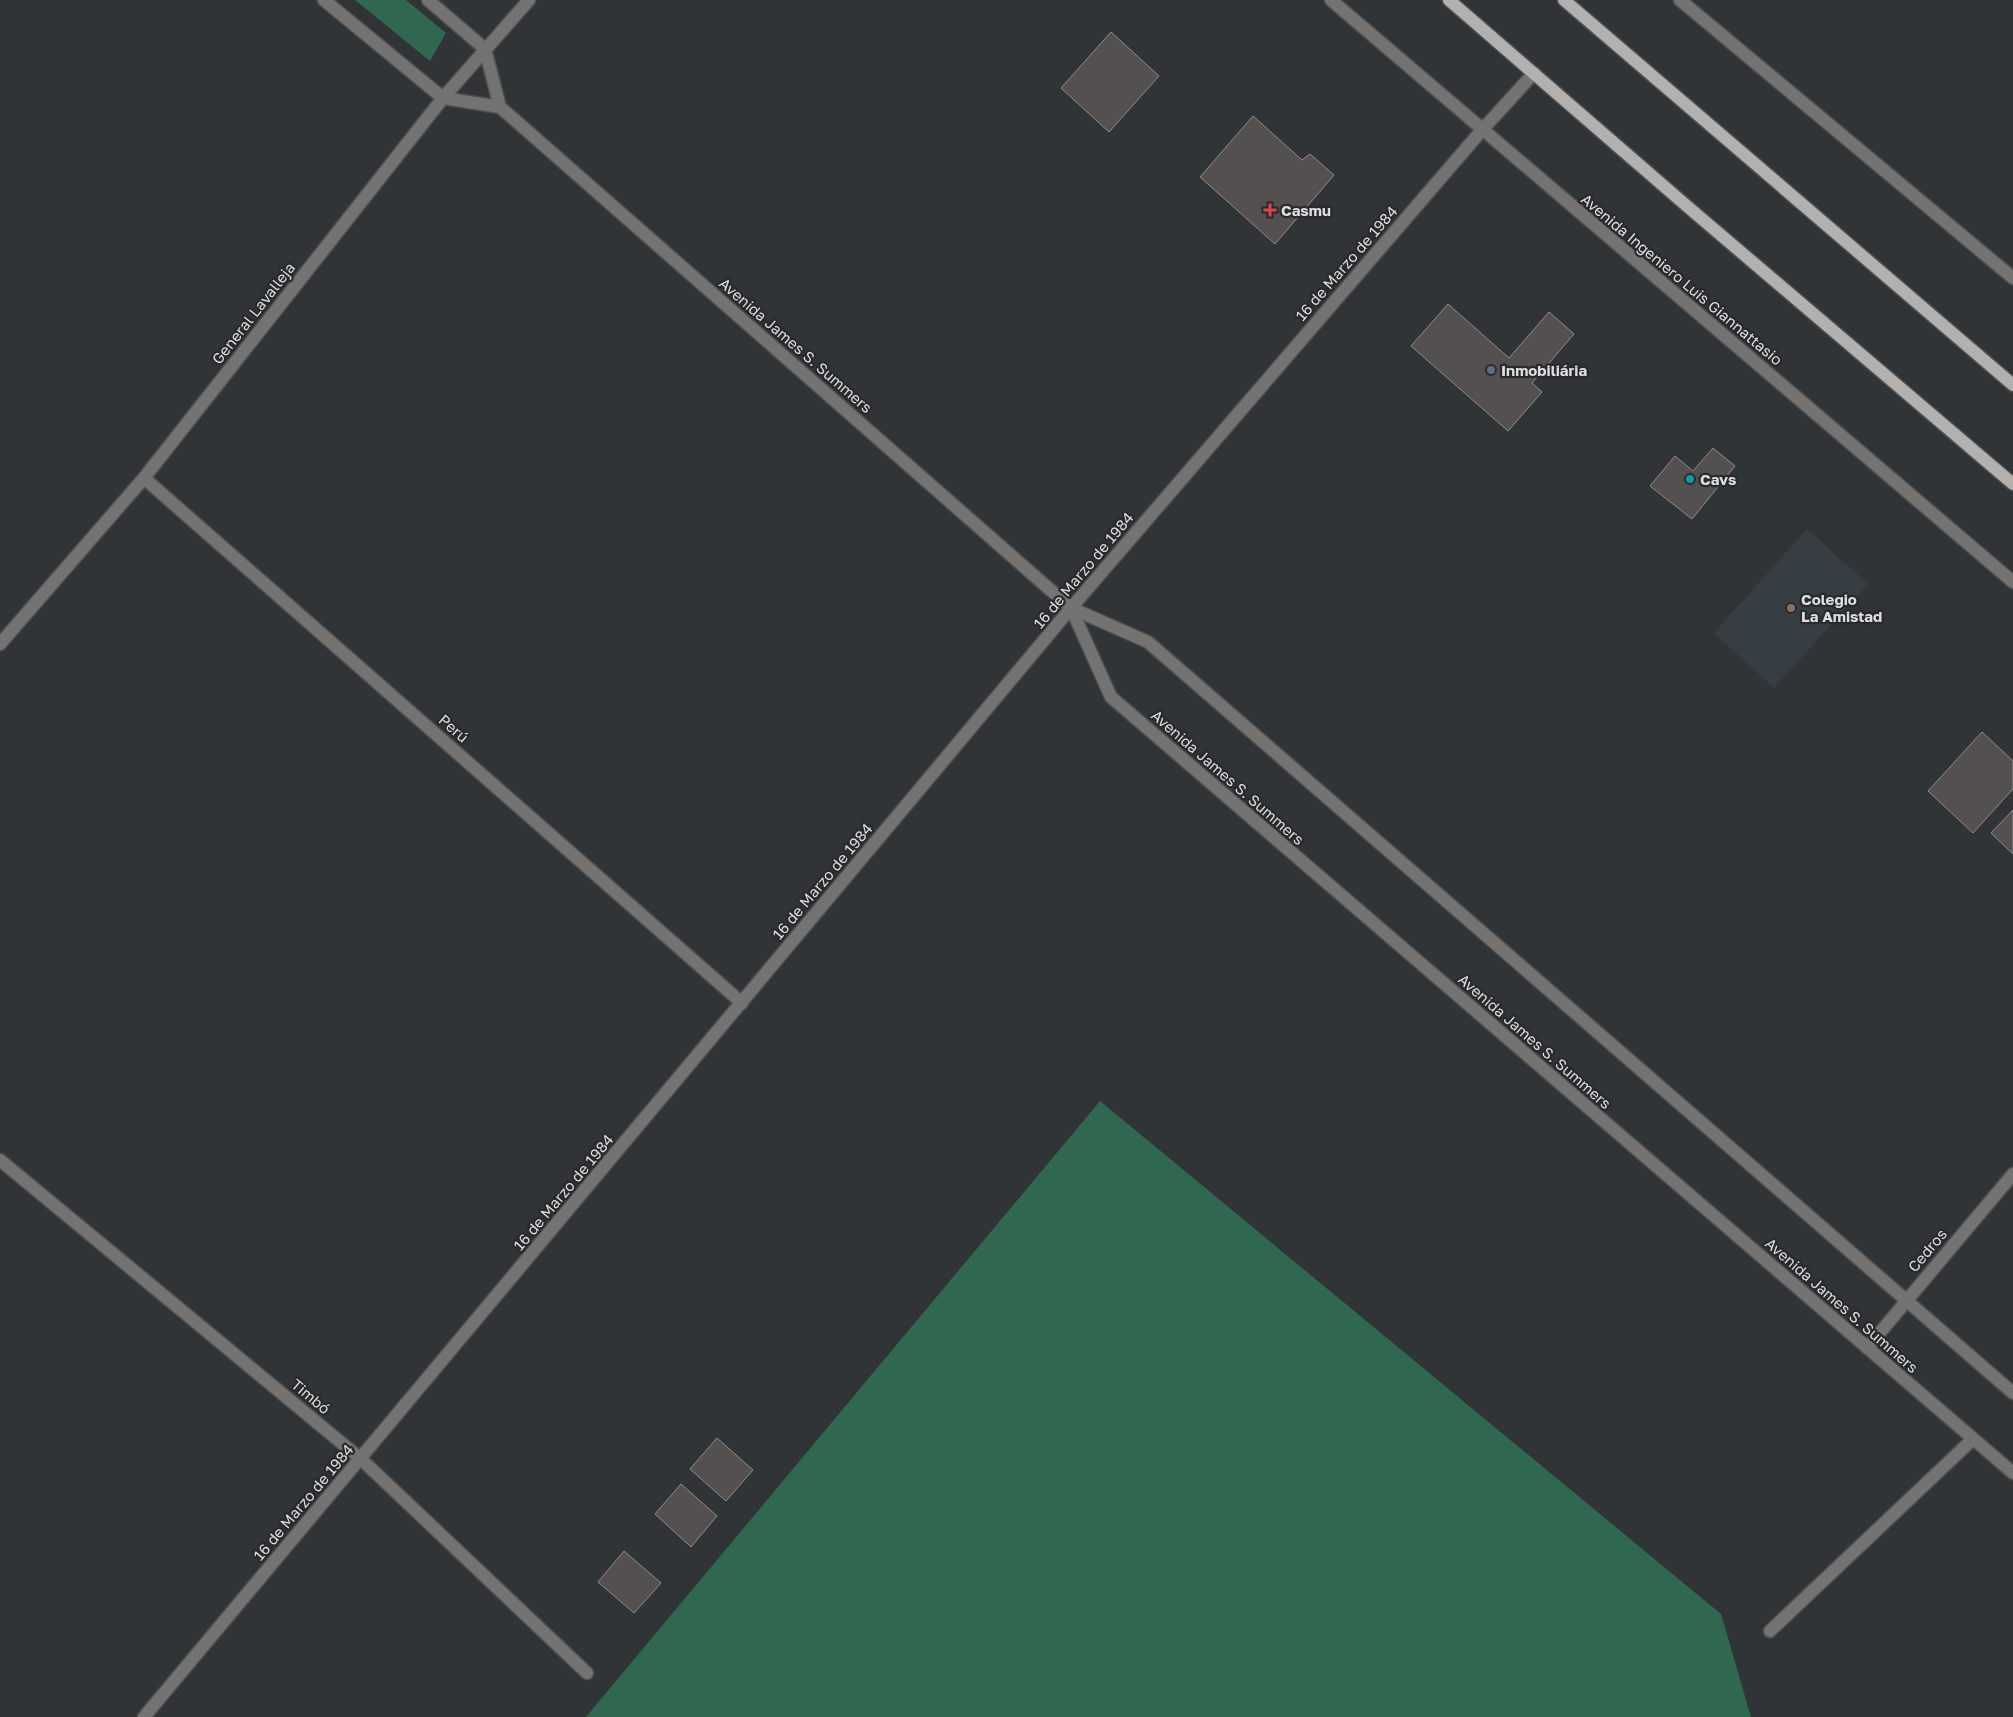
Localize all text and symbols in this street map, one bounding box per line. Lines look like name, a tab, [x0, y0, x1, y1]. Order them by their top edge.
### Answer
street label: Avenida Ingeniero Luis Giannattasio	[1578, 189, 1786, 369]
place label: Casmu	[1281, 201, 1331, 219]
street label: 16 de Marzo de 1984	[1291, 202, 1401, 324]
marker: Casmu	[1263, 203, 1277, 217]
street label: General Lavalleja	[208, 259, 298, 367]
street label: Avenida James S. Summers	[716, 274, 876, 416]
place label: Inmobiliária	[1501, 361, 1587, 379]
marker: Inmobiliária	[1485, 364, 1497, 376]
place label: Cavs	[1700, 470, 1736, 488]
marker: Cavs	[1684, 473, 1696, 485]
street label: 16 de Marzo de 1984	[1029, 508, 1137, 632]
place label: Colegio La Amistad	[1801, 590, 1882, 625]
marker: Colegio La Amistad	[1785, 602, 1797, 614]
street label: Avenida James S. Summers	[1148, 706, 1308, 848]
street label: Perú	[436, 710, 472, 746]
street label: 16 de Marzo de 1984	[768, 819, 876, 943]
street label: Avenida James S. Summers	[1455, 970, 1615, 1112]
street label: 16 de Marzo de 1984	[509, 1130, 617, 1254]
street label: Cedros	[1904, 1225, 1950, 1275]
street label: Avenida James S. Summers	[1762, 1234, 1922, 1376]
street label: Timbó	[288, 1375, 334, 1417]
street label: 16 de Marzo de 1984	[249, 1440, 357, 1564]

